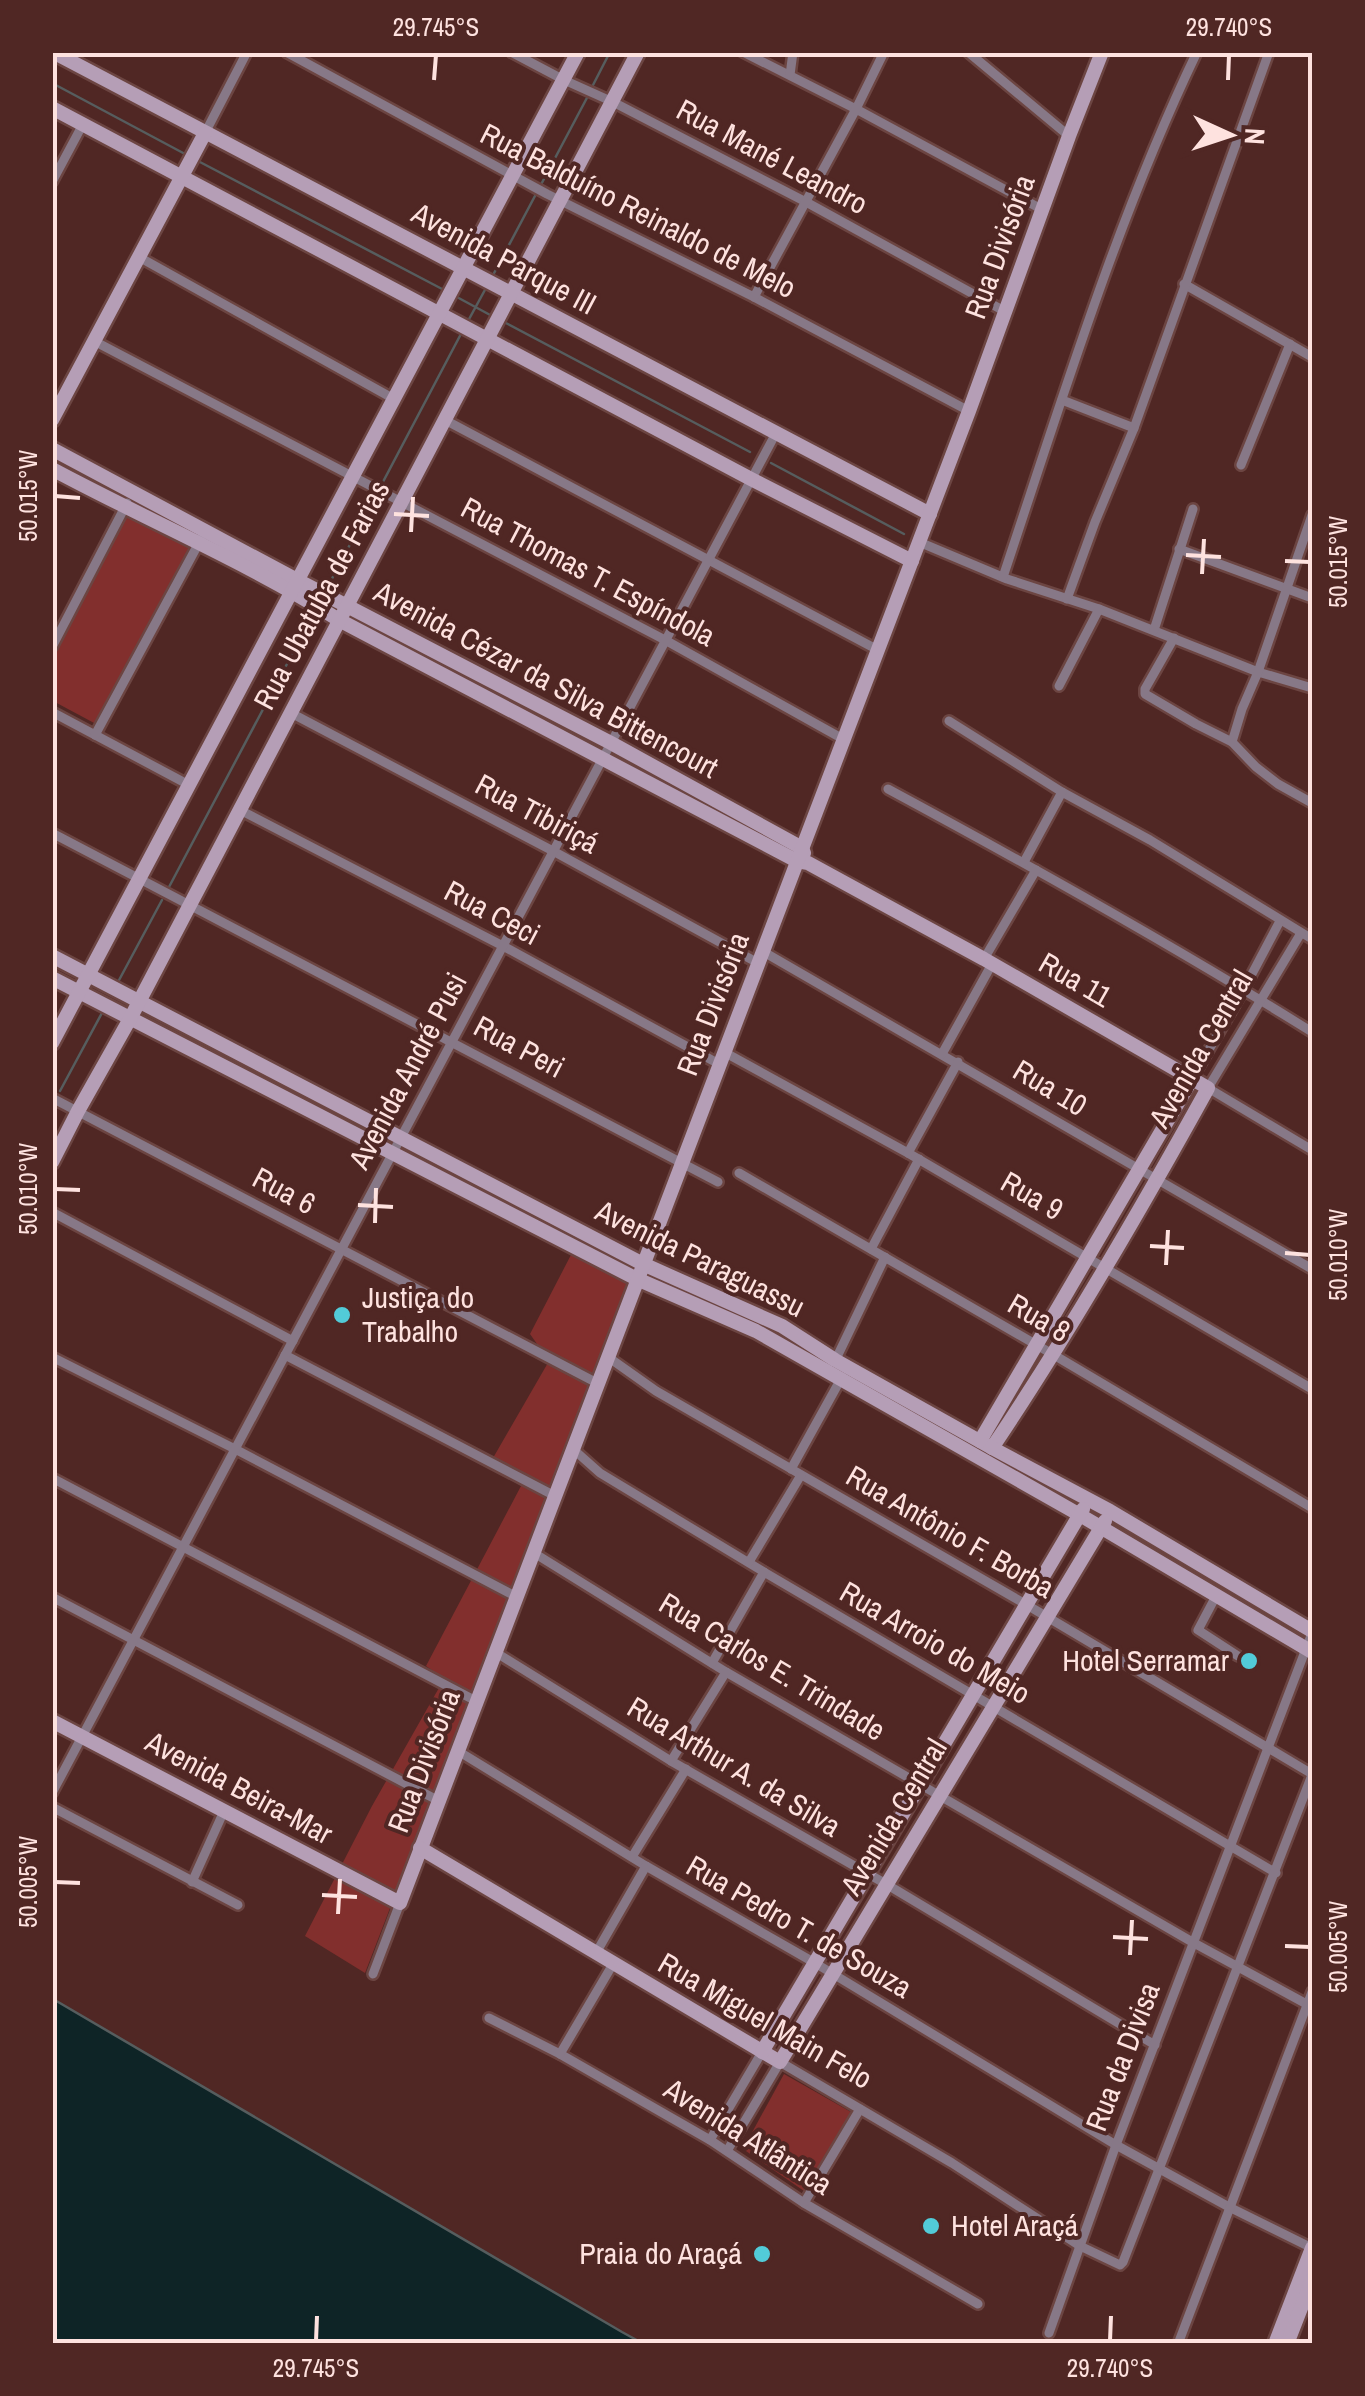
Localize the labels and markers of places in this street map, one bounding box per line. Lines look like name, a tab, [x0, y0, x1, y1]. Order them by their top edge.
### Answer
place label: Justiça do Trabalho	[362, 1277, 474, 1351]
marker: Justiça do Trabalho	[331, 1304, 353, 1326]
place label: Hotel Serramar	[1062, 1640, 1230, 1680]
marker: Hotel Serramar	[1238, 1650, 1260, 1672]
place label: Hotel Araçá	[951, 2205, 1078, 2245]
marker: Hotel Araçá	[920, 2215, 942, 2237]
place label: Praia do Araçá	[579, 2233, 742, 2273]
marker: Praia do Araçá	[751, 2243, 773, 2265]

